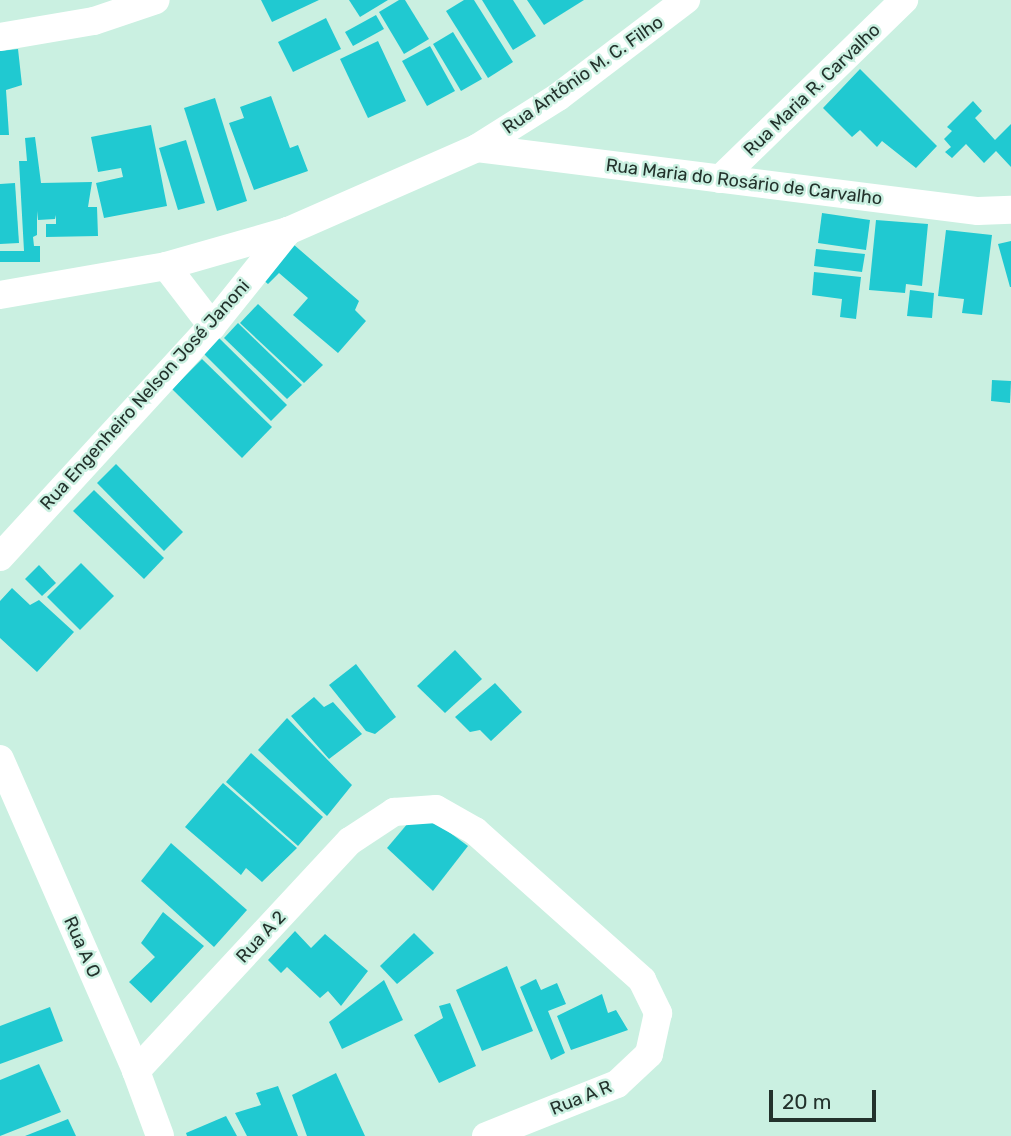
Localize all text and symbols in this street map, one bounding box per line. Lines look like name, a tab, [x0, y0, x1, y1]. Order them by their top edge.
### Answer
street label: Rua Antônio M. C. Filho	[498, 11, 668, 139]
street label: Rua Maria R. Carvalho	[739, 19, 885, 161]
street label: Rua Maria do Rosário de Carvalho	[605, 154, 883, 210]
street label: Rua Engenheiro Nelson José Janoni	[36, 275, 254, 515]
street label: Rua A 2	[231, 906, 291, 968]
street label: Rua A O	[59, 913, 105, 981]
street label: Rua A R	[547, 1076, 615, 1120]
scale bar	[773, 1076, 880, 1120]
text: 20 m	[782, 1089, 831, 1114]

